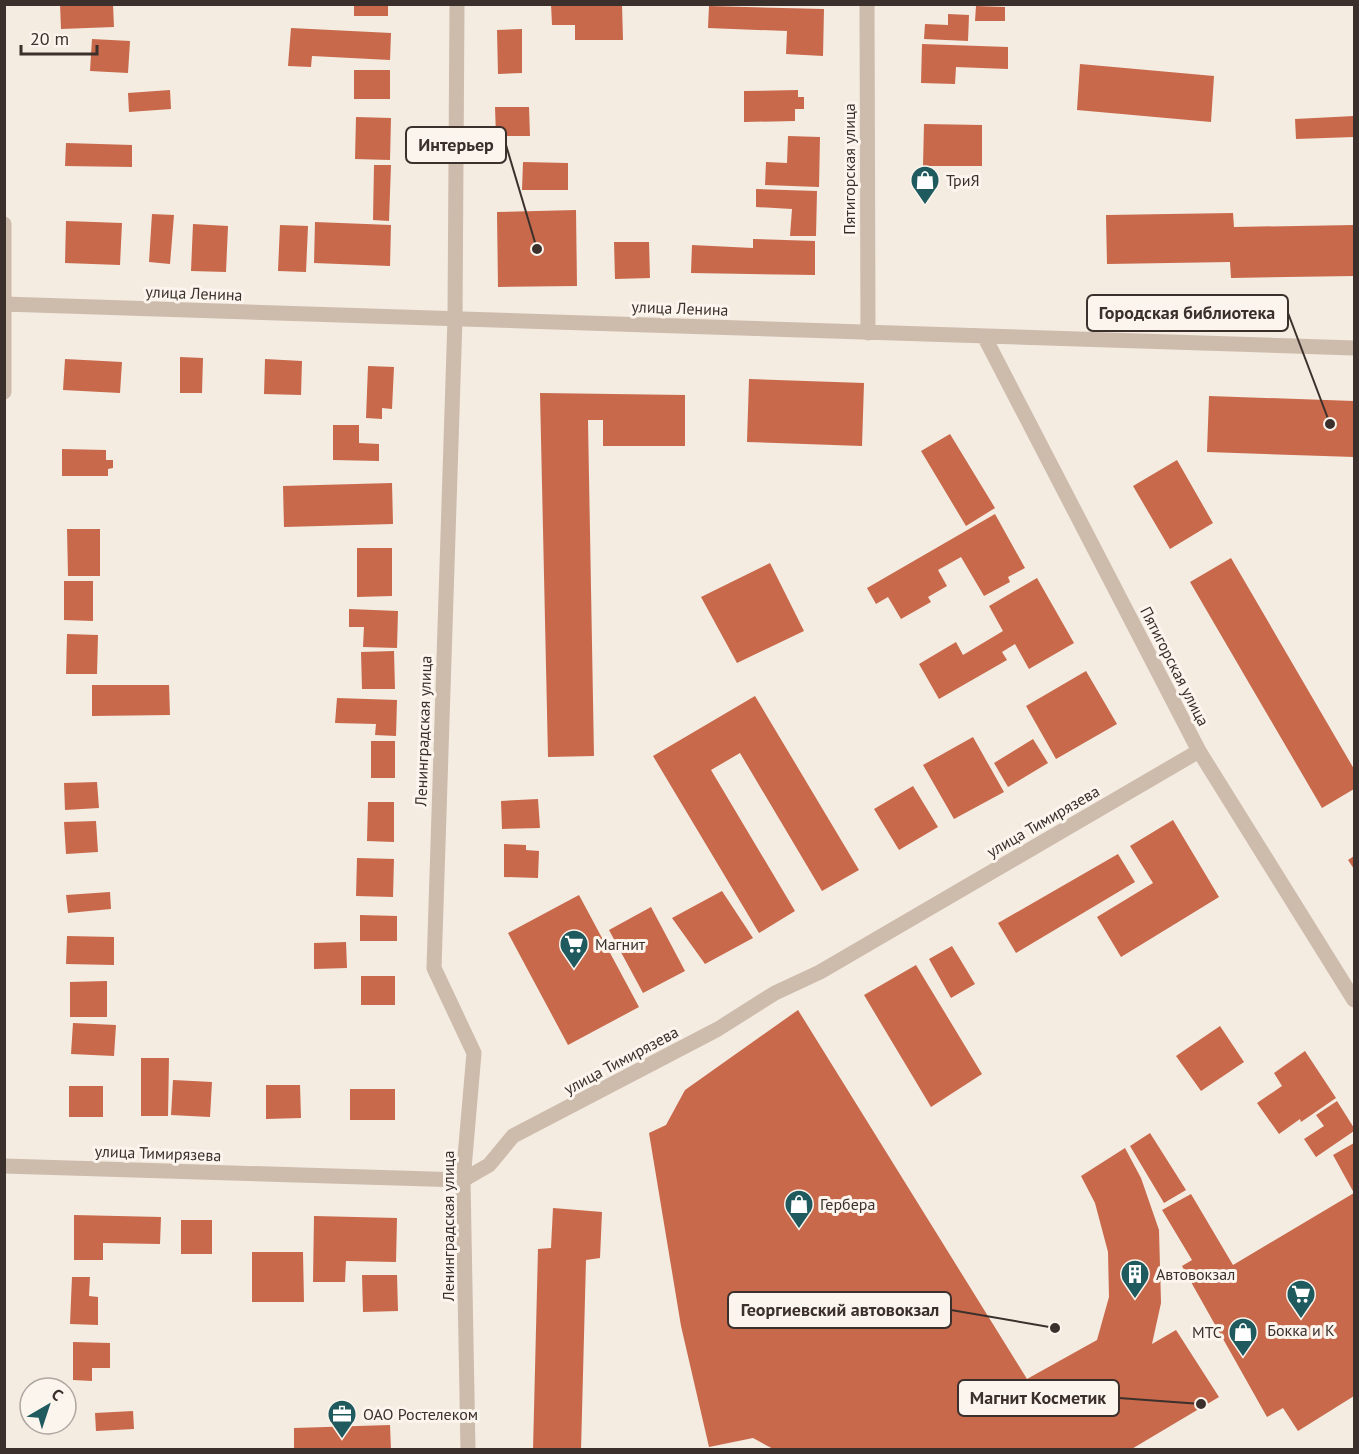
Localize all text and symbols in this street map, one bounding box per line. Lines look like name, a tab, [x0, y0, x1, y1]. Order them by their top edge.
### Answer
scale bar	[21, 18, 98, 56]
text: 20 m	[30, 27, 69, 50]
street label: Пятигорская улица	[839, 103, 859, 235]
callout: Интерьер	[406, 127, 506, 163]
text: Интерьер	[418, 133, 494, 156]
shop icon: ТриЯ	[909, 164, 941, 206]
place label: ТриЯ	[946, 170, 980, 190]
street label: улица Ленина	[145, 281, 243, 305]
callout: Городская библиотека	[1087, 295, 1288, 331]
street label: улица Ленина	[631, 296, 729, 320]
text: Городская библиотека	[1099, 301, 1275, 324]
street label: Пятигорская улица	[1136, 603, 1214, 729]
street label: Ленинградская улица	[410, 655, 436, 808]
street label: улица Тимирязева	[983, 781, 1103, 861]
supermarket icon: Магнит	[558, 928, 590, 970]
place label: Магнит	[595, 934, 646, 954]
street label: улица Тимирязева	[560, 1021, 682, 1099]
street label: улица Тимирязева	[94, 1141, 222, 1165]
street label: Ленинградская улица	[438, 1151, 458, 1302]
shop icon: Гербера	[783, 1188, 815, 1230]
place label: Гербера	[820, 1194, 875, 1214]
building icon: Автовокзал	[1119, 1258, 1151, 1300]
place label: Автовокзал	[1156, 1264, 1235, 1284]
supermarket icon: Бокка и К	[1285, 1278, 1317, 1320]
callout: Георгиевский автовокзал	[728, 1292, 951, 1328]
text: Георгиевский автовокзал	[741, 1298, 939, 1321]
shop icon: МТС	[1227, 1316, 1259, 1358]
place label: Бокка и К	[1267, 1320, 1335, 1340]
place label: МТС	[1192, 1322, 1222, 1342]
north arrow	[18, 1376, 78, 1436]
callout: Магнит Косметик	[958, 1380, 1119, 1416]
text: С	[48, 1384, 67, 1405]
text: Магнит Косметик	[970, 1386, 1106, 1409]
office icon: ОАО Ростелеком	[326, 1398, 358, 1440]
place label: ОАО Ростелеком	[363, 1404, 478, 1424]

